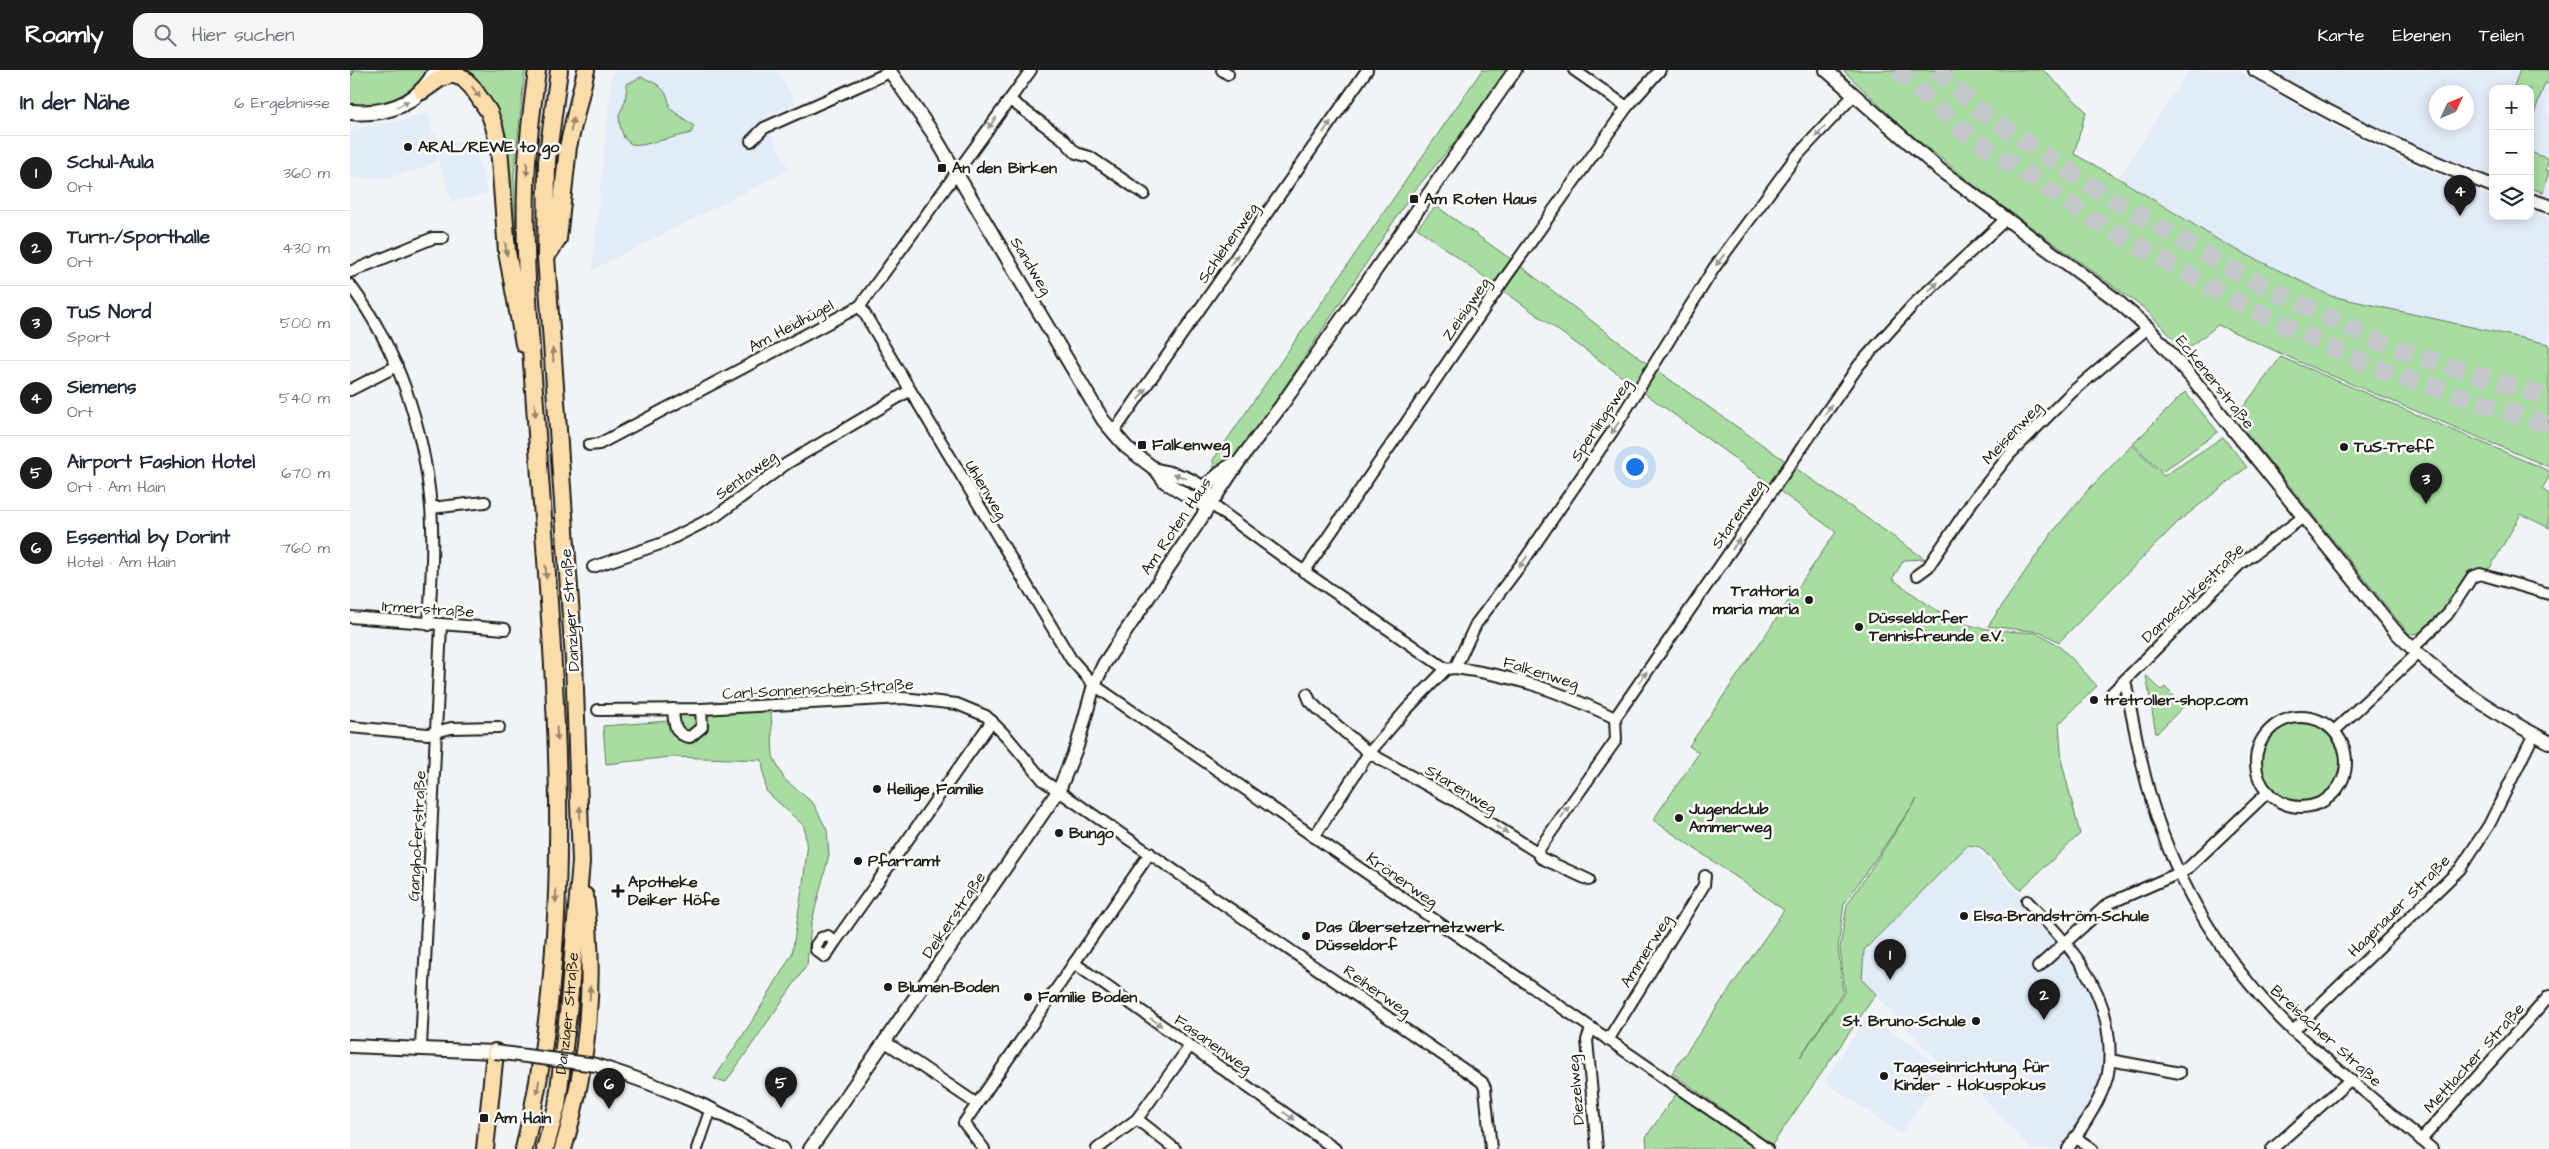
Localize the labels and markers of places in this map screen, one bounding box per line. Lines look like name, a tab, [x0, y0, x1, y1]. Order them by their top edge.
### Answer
place label: ARAL/REWE to go	[418, 136, 560, 160]
marker: ARAL/REWE to go	[402, 141, 414, 153]
place label: An den Birken	[952, 157, 1057, 179]
marker: An den Birken	[936, 162, 948, 174]
pin: 4	[2444, 175, 2476, 216]
place label: Am Roten Haus	[1424, 188, 1537, 210]
marker: Am Roten Haus	[1408, 193, 1420, 205]
place label: Falkenweg	[1152, 434, 1231, 458]
place label: TuS-Treff	[2353, 436, 2434, 458]
marker: Falkenweg	[1136, 439, 1148, 451]
marker: TuS-Treff	[2338, 441, 2350, 453]
pin: 3	[2410, 463, 2442, 504]
place label: Trattoria maria maria	[1713, 580, 1800, 620]
marker: Trattoria maria maria	[1803, 594, 1815, 606]
place label: Düsseldorfer Tennisfreunde e.V.	[1868, 607, 2004, 647]
marker: Düsseldorfer Tennisfreunde e.V.	[1853, 621, 1865, 633]
place label: tretroller-shop.com	[2103, 689, 2248, 711]
marker: tretroller-shop.com	[2088, 694, 2100, 706]
place label: Heilige Familie	[887, 778, 984, 802]
marker: Heilige Familie	[871, 783, 883, 795]
place label: Jugendclub Ammerweg	[1688, 798, 1772, 840]
marker: Jugendclub Ammerweg	[1673, 812, 1685, 824]
place label: Bungo	[1069, 822, 1115, 846]
marker: Bungo	[1053, 827, 1065, 839]
place label: Pfarramt	[868, 850, 941, 872]
marker: Pfarramt	[852, 855, 864, 867]
place label: Apotheke Deiker Höfe	[628, 871, 720, 911]
marker: Apotheke Deiker Höfe	[612, 885, 624, 897]
place label: Elsa-Brandström-Schule	[1974, 905, 2149, 927]
marker: Elsa-Brandström-Schule	[1958, 910, 1970, 922]
place label: Das Übersetzernetzwerk Düsseldorf	[1316, 916, 1504, 956]
marker: Das Übersetzernetzwerk Düsseldorf	[1300, 930, 1312, 942]
pin: 1	[1874, 939, 1906, 980]
place label: Blumen-Boden	[898, 976, 999, 998]
pin: 2	[2028, 979, 2060, 1020]
marker: Blumen-Boden	[882, 981, 894, 993]
place label: Familie Boden	[1038, 986, 1137, 1008]
marker: Familie Boden	[1022, 991, 1034, 1003]
place label: St. Bruno-Schule	[1842, 1010, 1966, 1032]
marker: St. Bruno-Schule	[1970, 1015, 1982, 1027]
place label: Tageseinrichtung für Kinder - Hokuspokus	[1893, 1056, 2049, 1096]
pin: 5	[765, 1067, 797, 1108]
pin: 6	[593, 1068, 625, 1109]
marker: Tageseinrichtung für Kinder - Hokuspokus	[1878, 1070, 1890, 1082]
place label: Am Hain	[494, 1107, 551, 1129]
marker: Am Hain	[478, 1112, 490, 1124]

